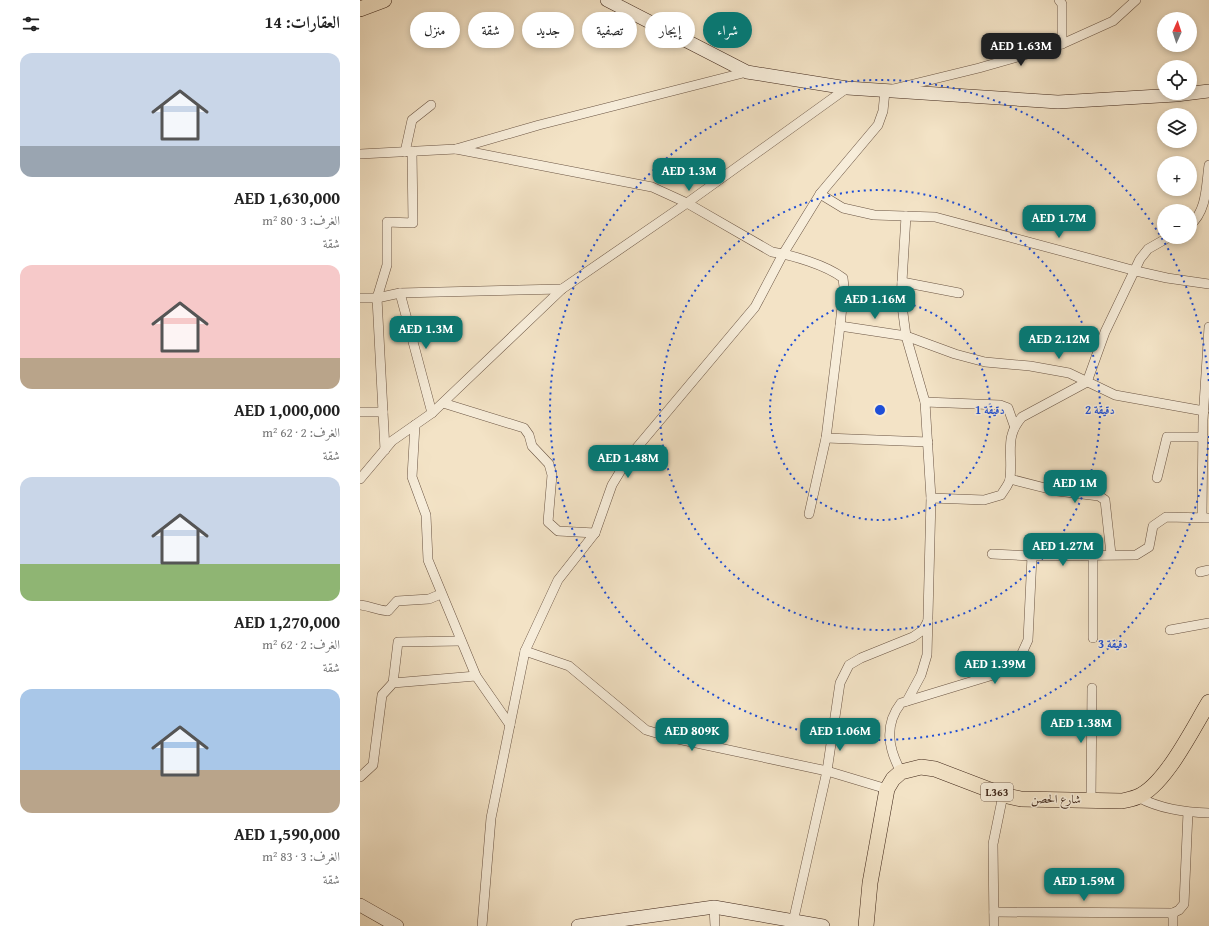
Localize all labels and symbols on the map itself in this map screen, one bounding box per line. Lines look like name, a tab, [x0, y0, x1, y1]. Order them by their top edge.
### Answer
north arrow	[1157, 12, 1197, 52]
pin: AED 1.63M	[975, 33, 1067, 67]
pin: AED 1.3M	[648, 158, 730, 192]
pin: AED 1.7M	[1018, 205, 1100, 239]
pin: AED 1.16M	[829, 286, 921, 320]
pin: AED 1.3M	[385, 316, 467, 350]
pin: AED 2.12M	[1013, 326, 1105, 360]
text: 1 دقيقة	[975, 401, 1005, 418]
text: 2 دقيقة	[1085, 401, 1115, 418]
centre of rings	[873, 403, 887, 417]
pin: AED 1.48M	[582, 445, 674, 479]
pin: AED 1M	[1042, 470, 1108, 504]
pin: AED 1.27M	[1017, 533, 1109, 567]
text: 3 دقيقة	[1098, 635, 1128, 652]
pin: AED 1.39M	[949, 651, 1041, 685]
pin: AED 1.38M	[1035, 710, 1127, 744]
pin: AED 809K	[651, 718, 733, 752]
pin: AED 1.06M	[794, 718, 886, 752]
road number: L363	[981, 783, 1013, 801]
street label: شارع الحصن	[1031, 790, 1081, 810]
pin: AED 1.59M	[1038, 868, 1130, 902]

